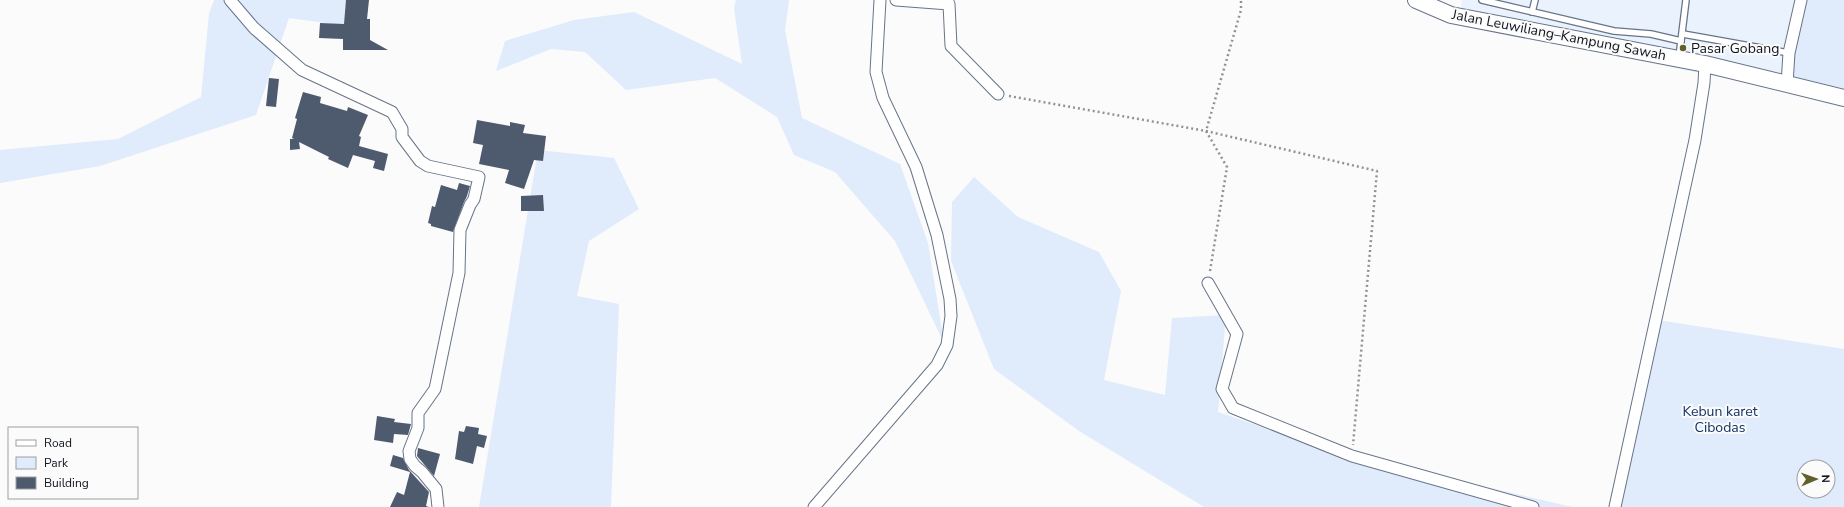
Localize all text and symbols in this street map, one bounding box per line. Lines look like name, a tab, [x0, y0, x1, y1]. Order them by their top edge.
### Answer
street label: Jalan Leuwiliang–Kampung Sawah	[1449, 5, 1668, 65]
place label: Pasar Gobang	[1691, 39, 1779, 58]
marker: Pasar Gobang	[1678, 43, 1688, 53]
park label: Kebun karet Cibodas	[1682, 402, 1758, 437]
legend	[8, 427, 138, 499]
text: Road	[44, 435, 72, 451]
text: Park	[44, 455, 69, 471]
north arrow	[1796, 459, 1836, 499]
text: N	[1818, 474, 1833, 483]
text: Building	[44, 475, 89, 491]

